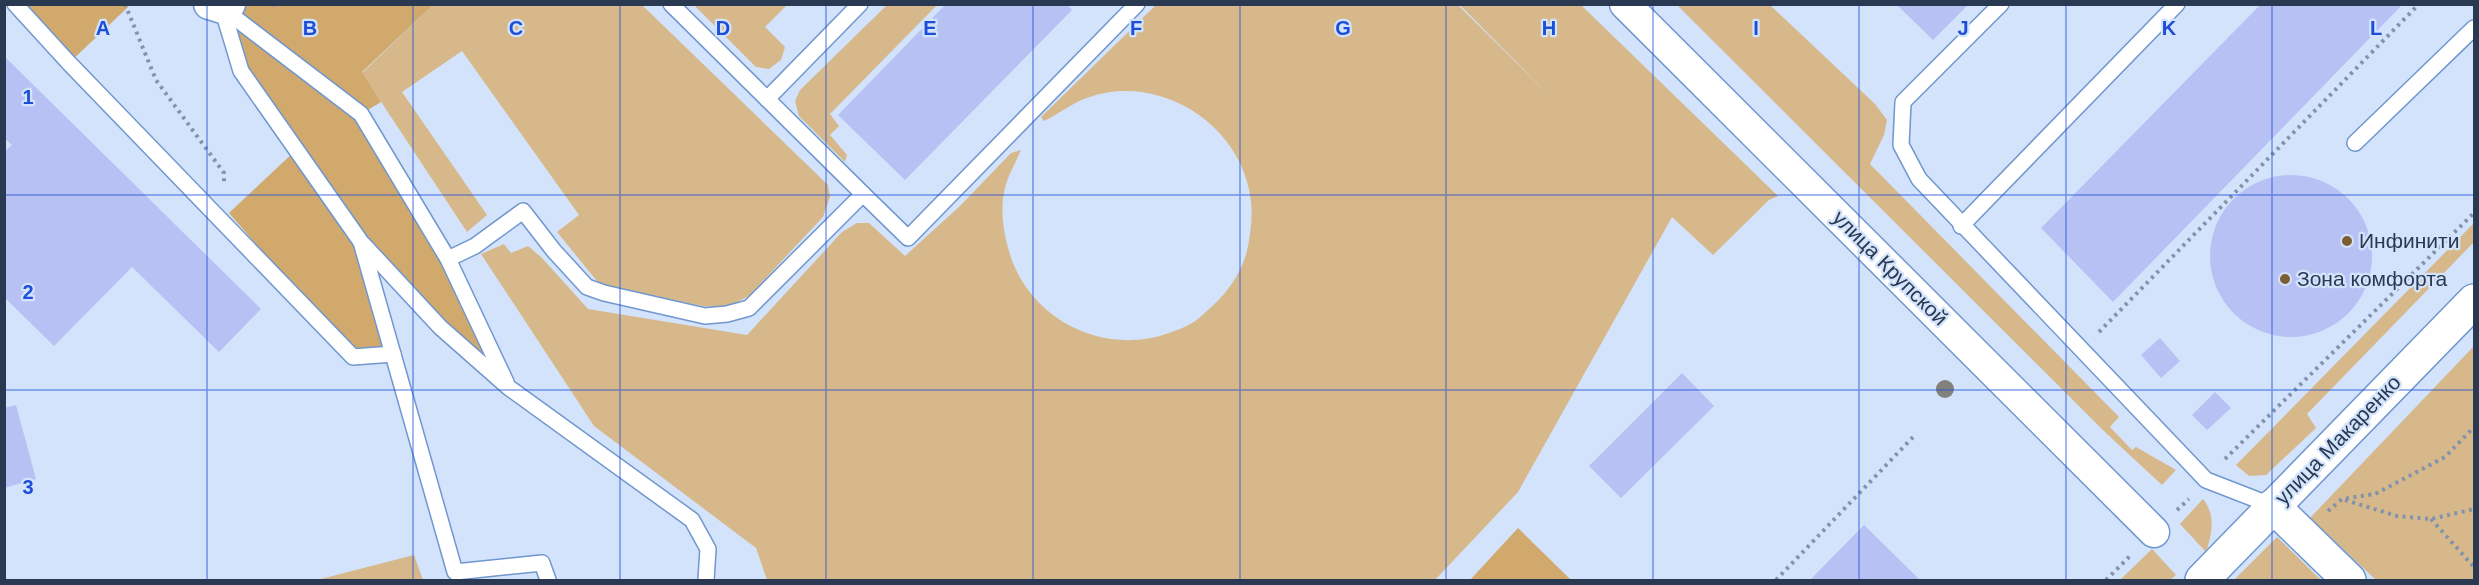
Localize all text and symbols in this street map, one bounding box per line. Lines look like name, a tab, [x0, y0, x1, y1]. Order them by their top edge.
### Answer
text: A	[96, 17, 110, 39]
text: B	[303, 17, 317, 39]
text: C	[509, 17, 523, 39]
text: D	[716, 17, 730, 39]
text: E	[923, 17, 937, 39]
text: F	[1130, 17, 1142, 39]
text: G	[1335, 17, 1351, 39]
text: H	[1542, 17, 1556, 39]
text: I	[1753, 17, 1759, 39]
text: J	[1957, 17, 1969, 39]
text: K	[2162, 17, 2177, 39]
text: L	[2370, 17, 2382, 39]
text: 1	[22, 86, 34, 108]
street label: улица Крупской	[1828, 206, 1952, 330]
place label: Инфинити	[2359, 229, 2459, 252]
marker: Инфинити	[2340, 234, 2354, 248]
place label: Зона комфорта	[2297, 267, 2448, 290]
marker: Зона комфорта	[2278, 272, 2292, 286]
text: 2	[22, 281, 34, 303]
street label: улица Макаренко	[2270, 370, 2405, 509]
text: 3	[22, 476, 34, 498]

